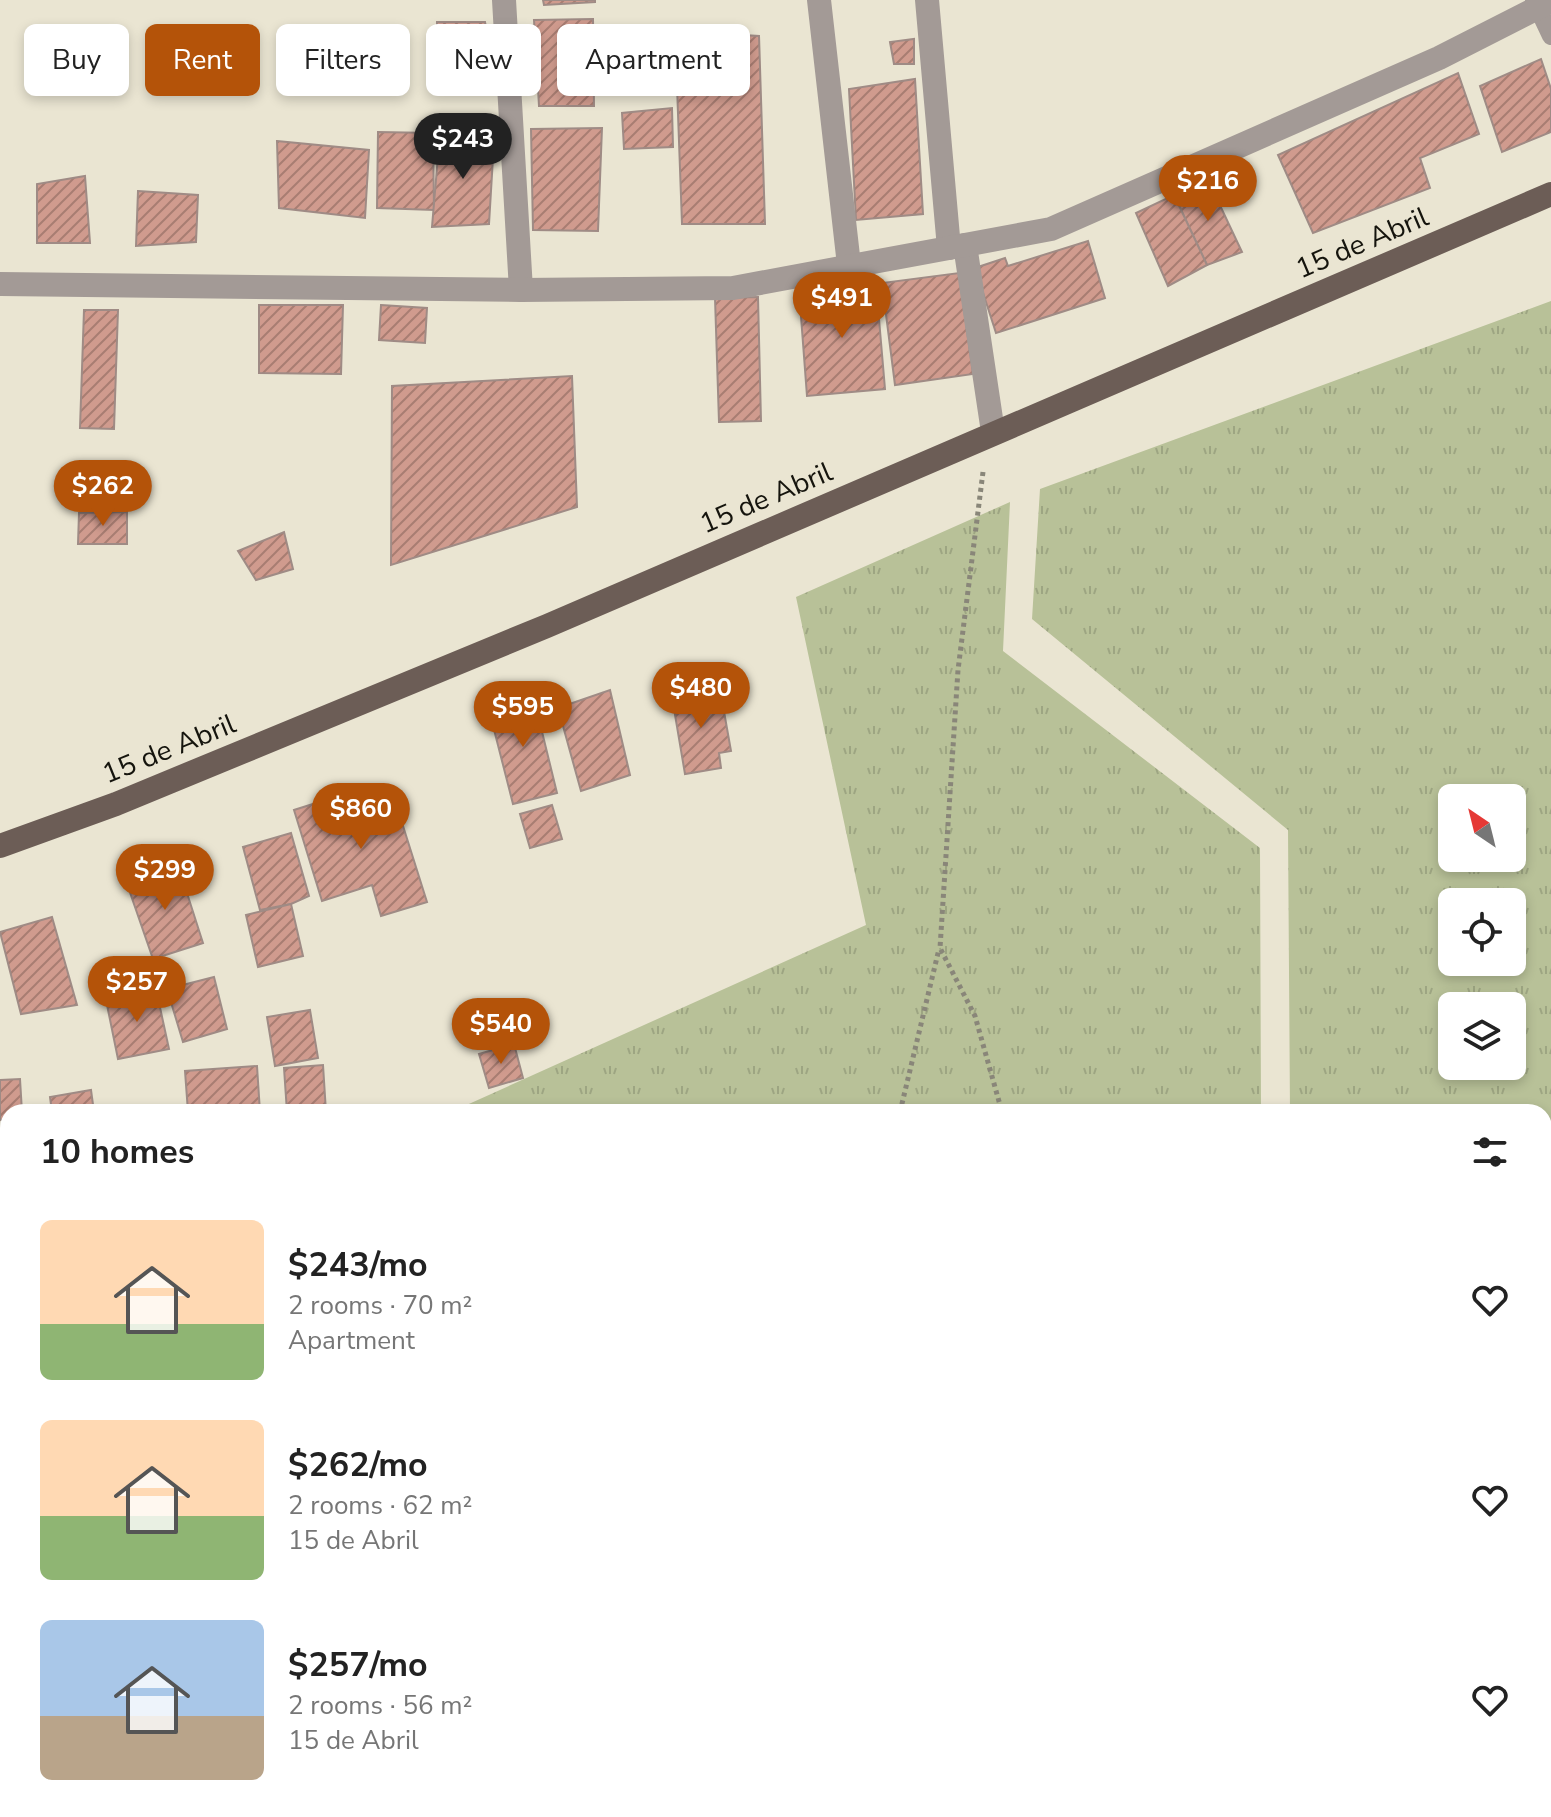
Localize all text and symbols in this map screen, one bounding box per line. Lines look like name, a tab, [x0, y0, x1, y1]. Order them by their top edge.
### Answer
chip: Buy	[24, 24, 129, 96]
chip: Rent	[145, 24, 260, 96]
chip: Filters	[276, 24, 410, 96]
chip: New	[426, 24, 541, 96]
chip: Apartment	[557, 24, 750, 96]
pin: $243	[416, 113, 510, 181]
text: $243	[432, 121, 494, 156]
pin: $216	[1161, 155, 1255, 223]
text: $216	[1177, 163, 1239, 198]
street label: 15 de Abril	[1290, 198, 1435, 288]
pin: $491	[795, 272, 889, 340]
text: $491	[811, 280, 873, 315]
street label: 15 de Abril	[694, 453, 839, 543]
pin: $262	[56, 460, 150, 528]
text: $262	[72, 468, 134, 503]
pin: $480	[654, 662, 748, 730]
text: $480	[670, 670, 732, 705]
pin: $595	[476, 681, 570, 749]
text: $595	[492, 689, 554, 724]
street label: 15 de Abril	[97, 705, 242, 793]
pin: $860	[314, 783, 408, 851]
north arrow	[1438, 784, 1526, 872]
map controls	[1438, 784, 1526, 1080]
text: $860	[330, 791, 392, 826]
pin: $299	[118, 844, 212, 912]
text: $299	[134, 852, 196, 887]
button: locate	[1438, 888, 1526, 976]
pin: $257	[90, 956, 184, 1024]
text: $257	[106, 964, 168, 999]
button: layers	[1438, 992, 1526, 1080]
pin: $540	[454, 998, 548, 1066]
text: $540	[470, 1006, 532, 1041]
text: 10 homes	[40, 1129, 194, 1175]
icon: filters	[1468, 1130, 1512, 1174]
text: $243/mo	[288, 1242, 428, 1288]
icon: home	[104, 1252, 200, 1348]
icon: heart	[1468, 1278, 1512, 1322]
text: 2 rooms · 70 m²	[288, 1288, 472, 1323]
text: Apartment	[288, 1323, 415, 1358]
text: $262/mo	[288, 1442, 428, 1488]
icon: home	[104, 1452, 200, 1548]
icon: heart	[1468, 1478, 1512, 1522]
text: 2 rooms · 62 m²	[288, 1488, 472, 1523]
text: 15 de Abril	[288, 1523, 419, 1558]
text: $257/mo	[288, 1642, 428, 1688]
icon: home	[104, 1652, 200, 1748]
icon: heart	[1468, 1678, 1512, 1722]
text: 2 rooms · 56 m²	[288, 1688, 472, 1723]
text: 15 de Abril	[288, 1723, 419, 1758]

